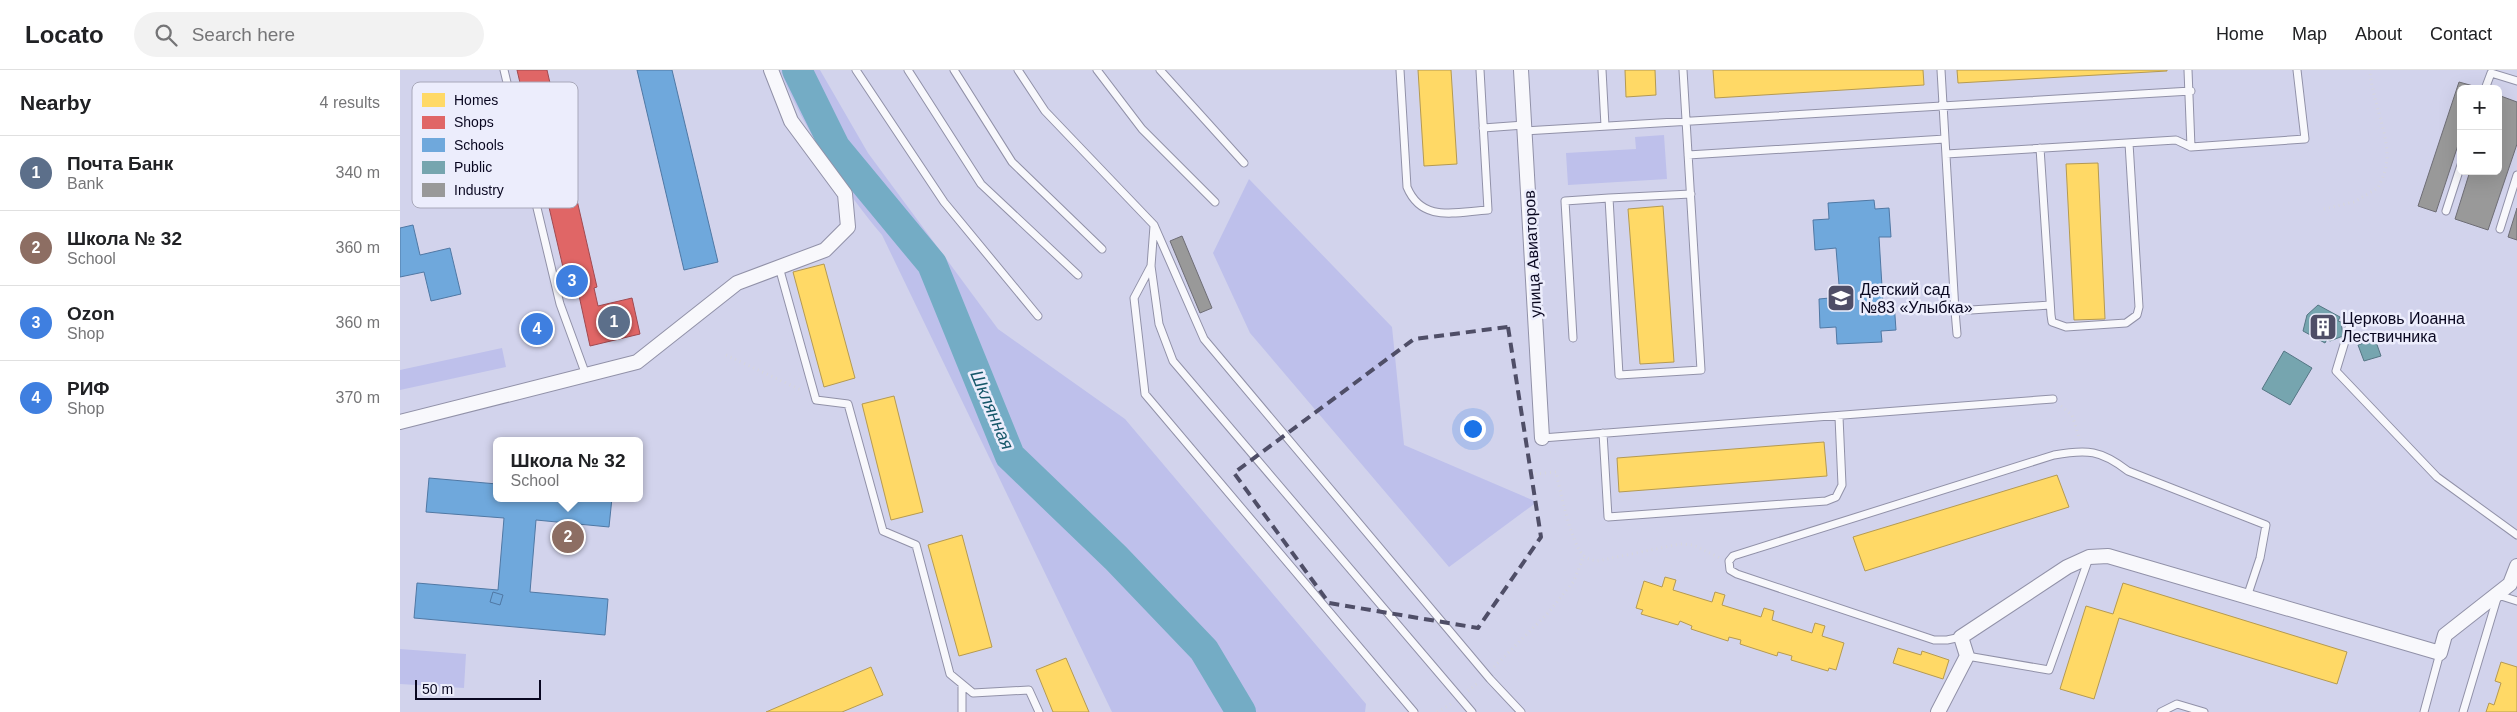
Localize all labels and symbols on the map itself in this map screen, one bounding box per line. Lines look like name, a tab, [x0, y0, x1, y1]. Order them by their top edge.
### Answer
legend	[412, 82, 578, 208]
text: Homes	[454, 92, 498, 108]
text: Shops	[454, 114, 494, 130]
text: Schools	[454, 137, 504, 153]
text: Public	[454, 159, 492, 175]
text: Industry	[454, 182, 504, 198]
street label: улица Авиаторов	[1521, 190, 1544, 318]
pin: 3	[556, 262, 588, 300]
place label: Детский сад №83 «Улыбка»	[1860, 281, 1973, 316]
school or university icon: Детский сад №83 «Улыбка»	[1826, 283, 1856, 313]
pin: 1	[598, 303, 630, 341]
pin: 4	[521, 310, 553, 348]
place label: Церковь Иоанна Лествичника	[2342, 310, 2465, 345]
building icon: Церковь Иоанна Лествичника	[2308, 312, 2338, 342]
water label: Шклянная	[966, 367, 1018, 453]
your location	[1460, 416, 1486, 442]
pin: 2	[552, 518, 584, 556]
scale bar	[415, 677, 541, 700]

